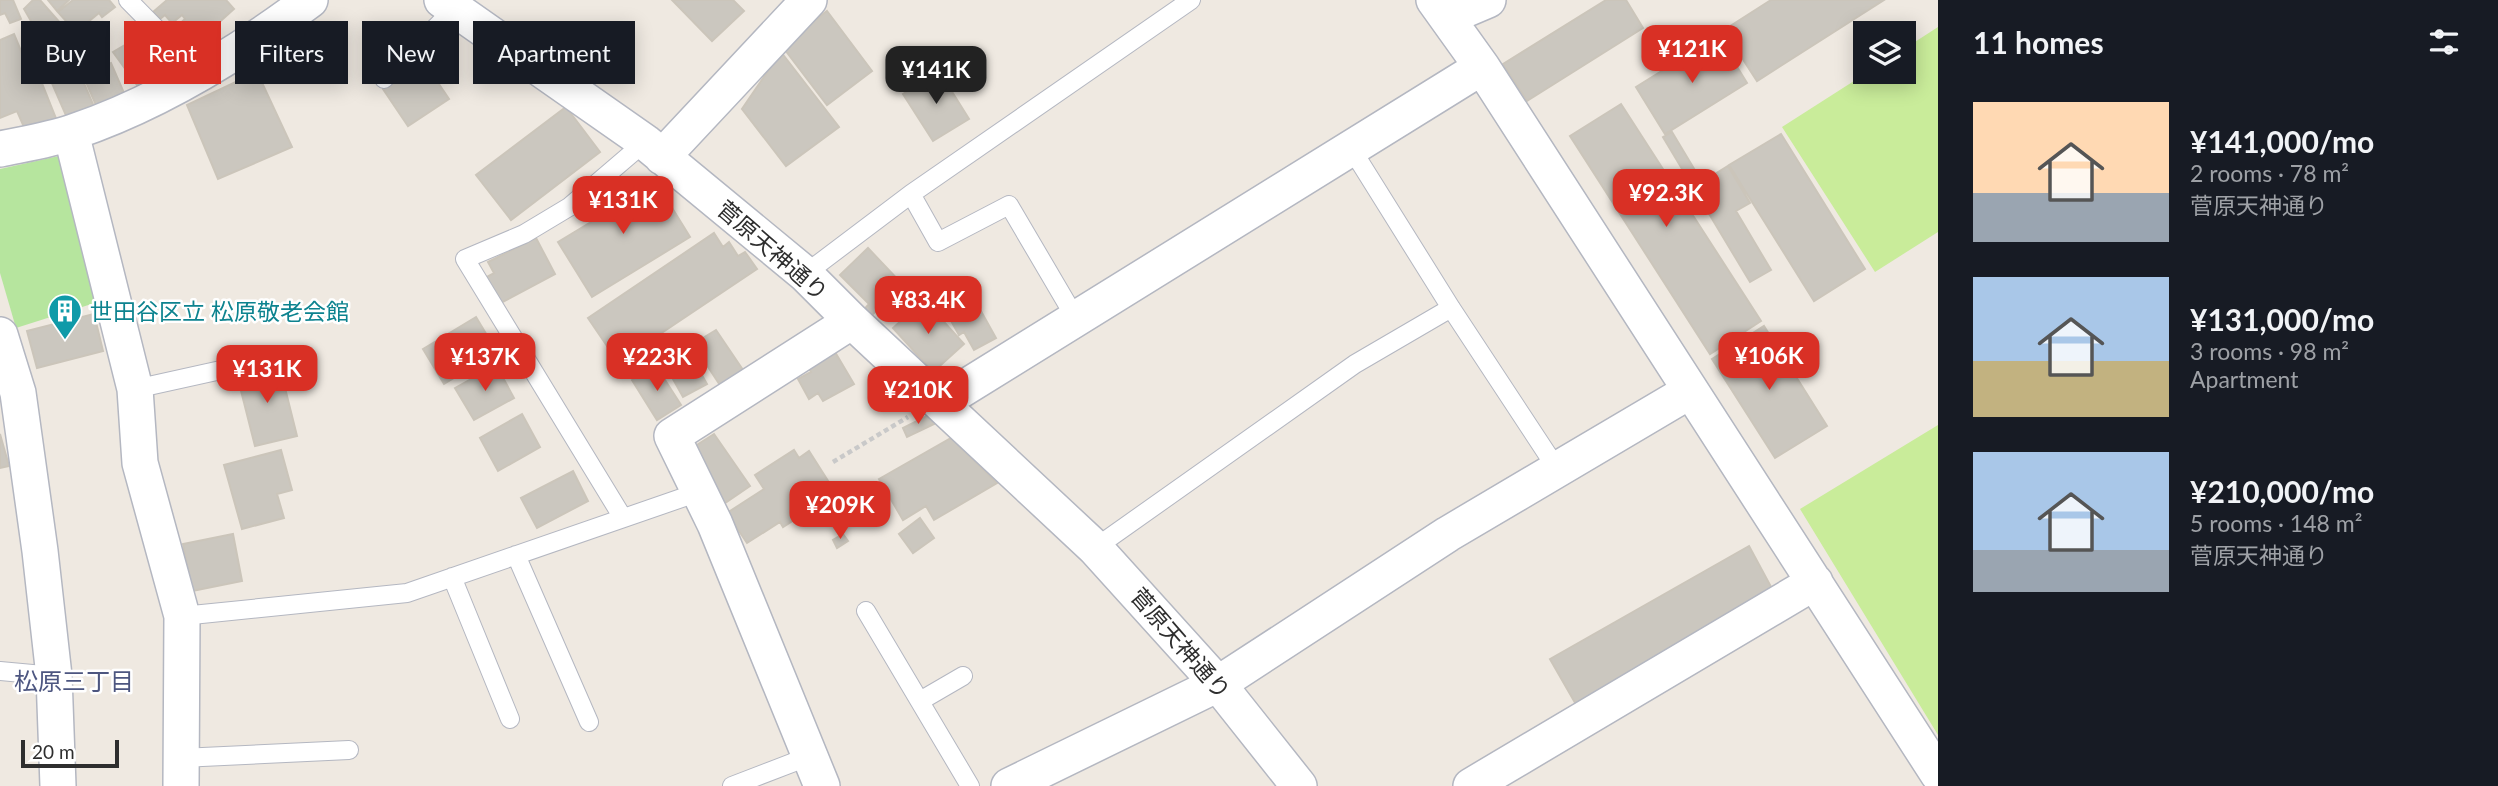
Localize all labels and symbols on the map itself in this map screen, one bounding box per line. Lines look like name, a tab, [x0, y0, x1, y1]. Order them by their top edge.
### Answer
pin: ¥121K	[1643, 25, 1741, 85]
pin: ¥141K	[887, 46, 985, 106]
pin: ¥92.3K	[1609, 170, 1723, 229]
pin: ¥131K	[574, 176, 672, 236]
street label: 菅原天神通り	[712, 194, 834, 306]
pin: ¥83.4K	[871, 276, 985, 336]
building icon: 世田谷区立 松原敬老会館	[46, 292, 84, 341]
place label: 世田谷区立 松原敬老会館	[90, 297, 349, 325]
pin: ¥106K	[1720, 332, 1818, 392]
pin: ¥137K	[436, 334, 534, 393]
pin: ¥223K	[608, 334, 706, 393]
pin: ¥131K	[218, 346, 316, 405]
pin: ¥210K	[869, 366, 967, 426]
pin: ¥209K	[791, 482, 889, 541]
street label: 菅原天神通り	[1125, 582, 1237, 704]
district label: 松原三丁目	[14, 666, 134, 695]
scale bar	[21, 737, 119, 769]

